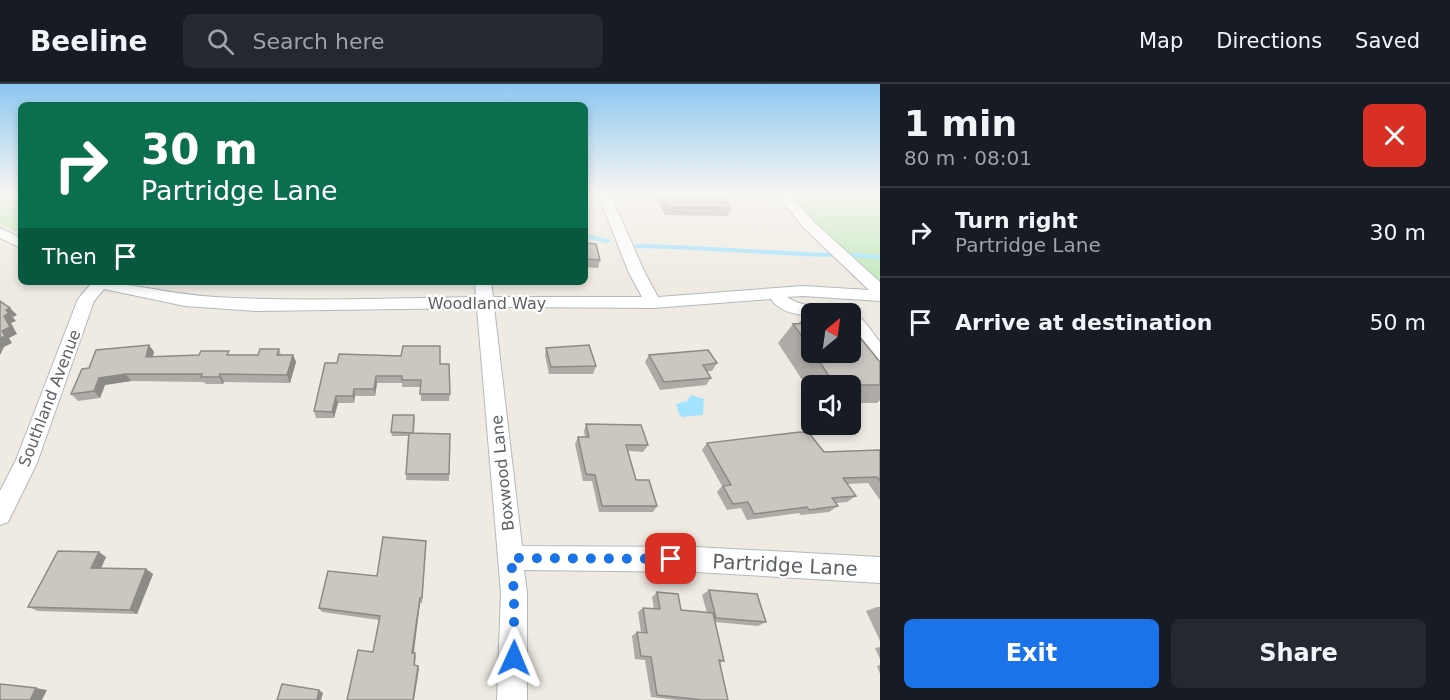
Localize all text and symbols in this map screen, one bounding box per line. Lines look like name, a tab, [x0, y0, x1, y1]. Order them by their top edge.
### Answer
search box	[183, 14, 603, 68]
text: Beeline	[30, 25, 147, 58]
icon: search	[204, 25, 237, 58]
text: Search here	[252, 29, 385, 54]
text: Map	[1139, 29, 1183, 53]
text: Directions	[1216, 29, 1322, 53]
text: Saved	[1355, 29, 1420, 53]
text: 1 min	[904, 103, 1017, 144]
button: close	[1363, 104, 1426, 167]
text: 30 m	[141, 125, 258, 174]
icon: right	[42, 126, 120, 204]
text: 80 m · 08:01	[904, 146, 1032, 170]
text: Partridge Lane	[141, 175, 338, 206]
text: Turn right	[955, 208, 1078, 233]
icon: right	[904, 216, 937, 249]
text: 30 m	[1370, 220, 1426, 245]
text: Partridge Lane	[955, 233, 1101, 257]
icon: arrive	[109, 240, 142, 273]
text: Then	[42, 244, 97, 269]
street label: Woodland Way	[428, 294, 546, 313]
north arrow	[801, 303, 861, 363]
map controls	[801, 303, 861, 435]
icon: arrive	[904, 306, 937, 339]
text: Arrive at destination	[955, 310, 1212, 335]
text: 50 m	[1370, 310, 1426, 335]
street label: Southland Avenue	[15, 327, 84, 470]
button: sound	[801, 375, 861, 435]
street label: Boxwood Lane	[487, 414, 518, 532]
pin	[645, 533, 696, 584]
icon: arrive	[654, 542, 687, 575]
street label: Partridge Lane	[712, 549, 858, 581]
button: Exit	[904, 619, 1159, 688]
button: Share	[1171, 619, 1426, 688]
position arrow	[482, 626, 546, 690]

